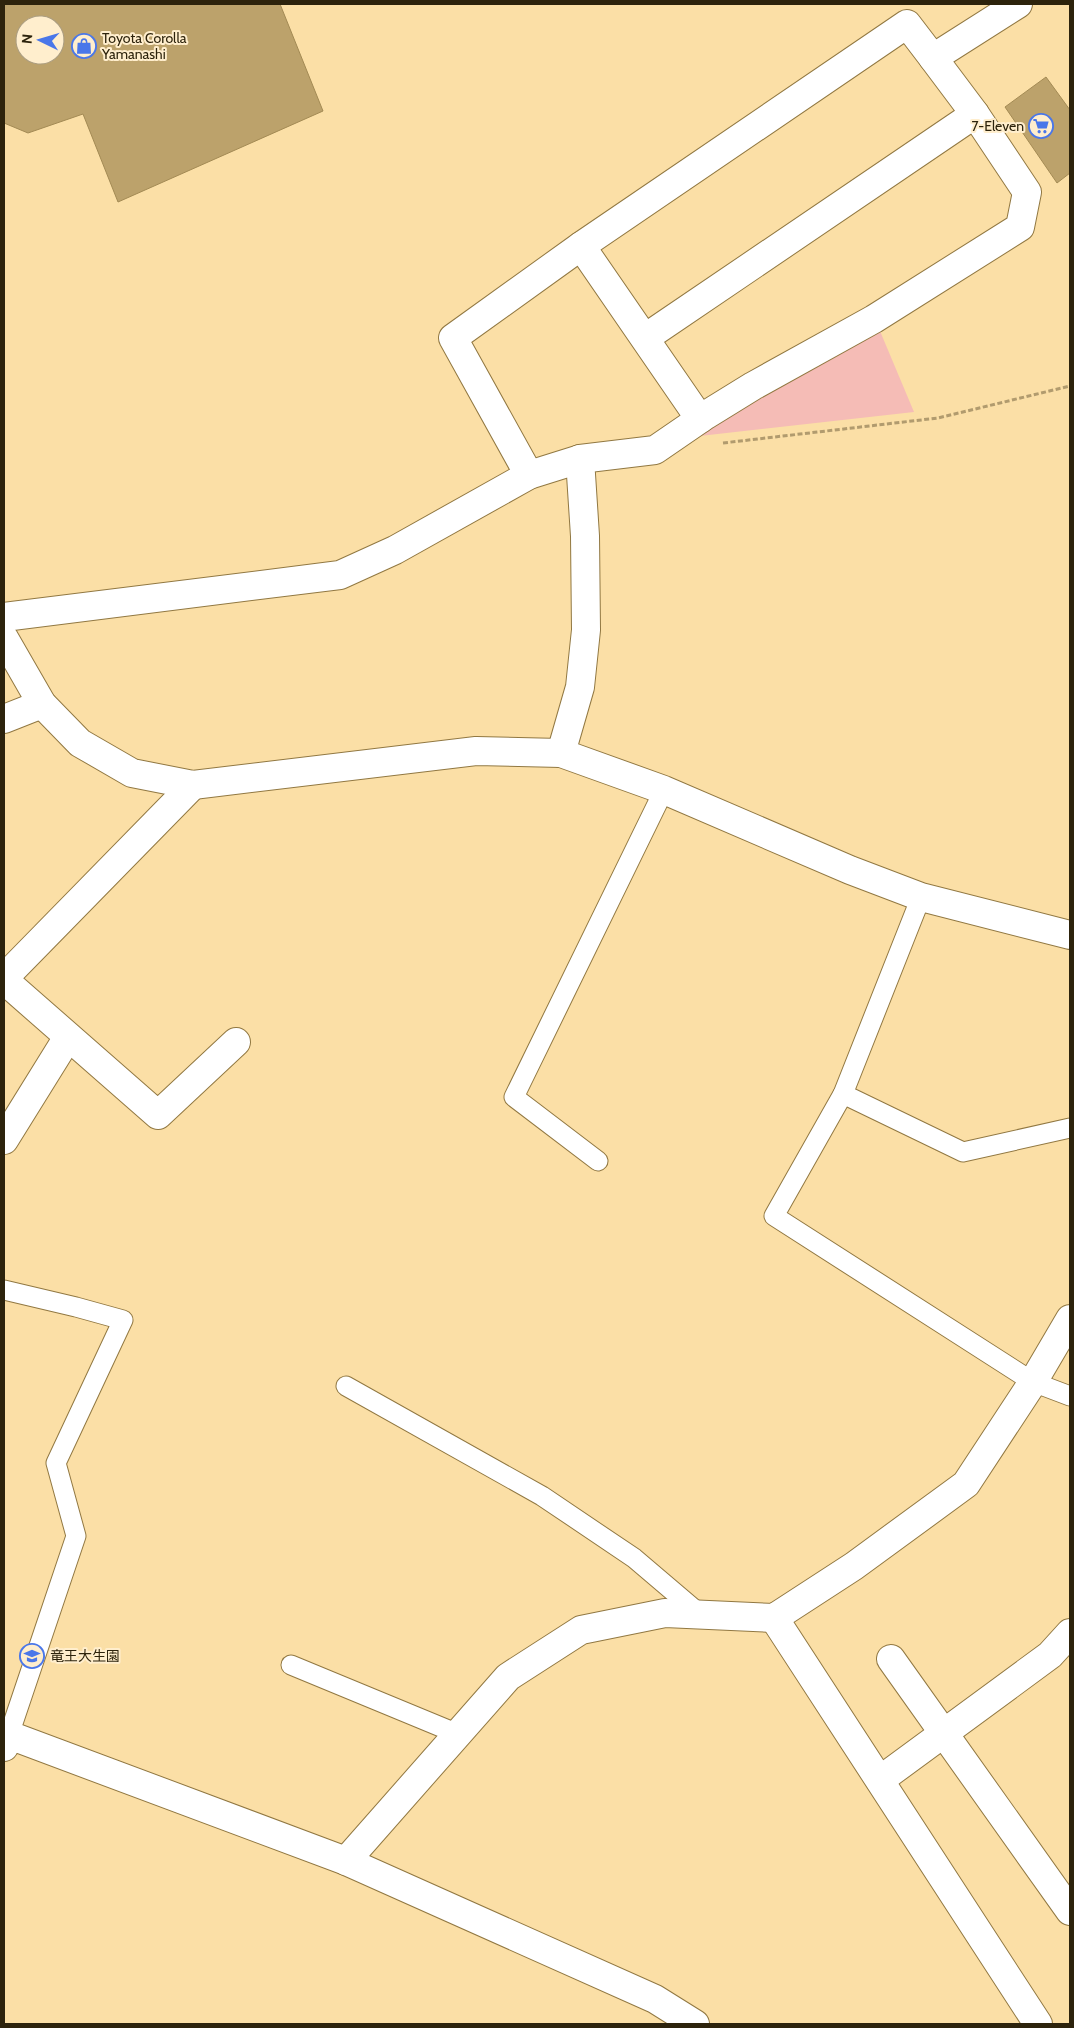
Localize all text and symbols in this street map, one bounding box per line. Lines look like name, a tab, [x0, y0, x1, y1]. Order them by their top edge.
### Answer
north arrow	[15, 15, 65, 65]
place label: Toyota Corolla Yamanashi	[101, 29, 187, 63]
text: N	[18, 33, 36, 45]
shop icon: Toyota Corolla Yamanashi	[71, 33, 97, 59]
supermarket icon: 7-Eleven	[1028, 113, 1054, 139]
place label: 7-Eleven	[971, 117, 1024, 135]
school or university icon: 竜王大生園	[19, 1643, 45, 1669]
place label: 竜王大生園	[50, 1647, 120, 1665]

